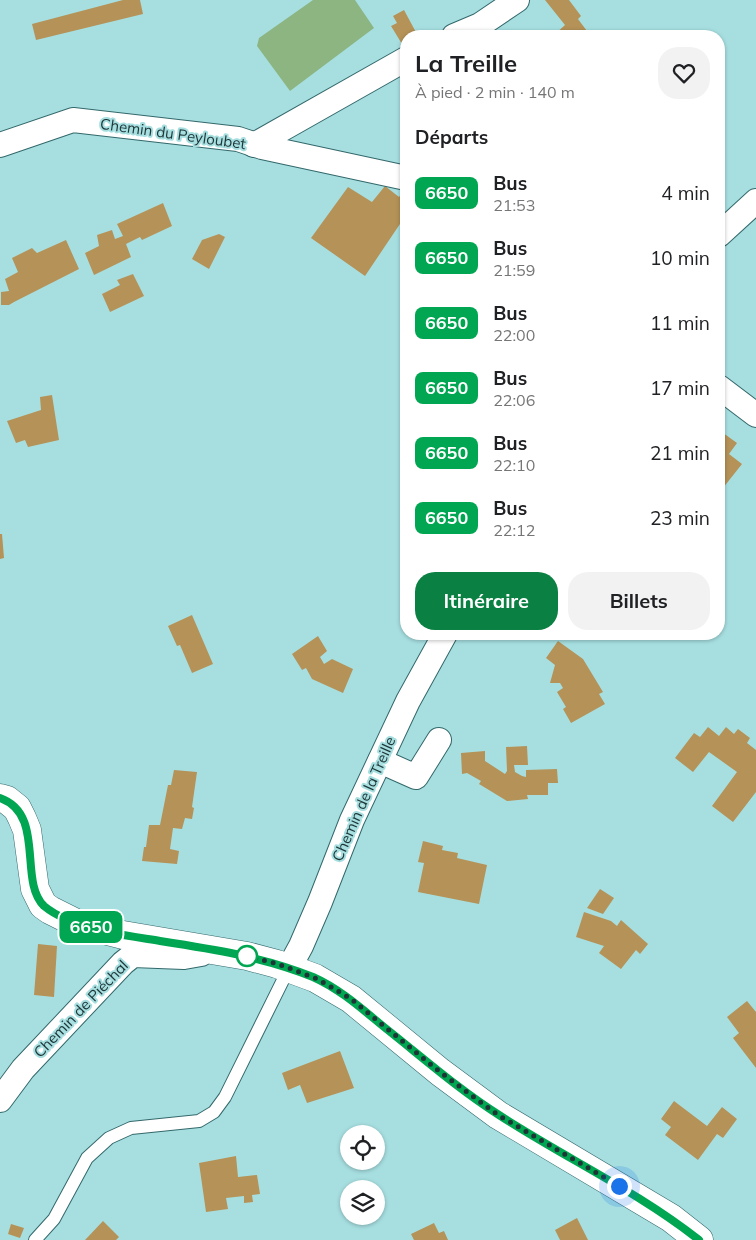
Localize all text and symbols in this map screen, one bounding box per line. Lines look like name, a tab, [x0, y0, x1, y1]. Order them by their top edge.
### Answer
button: heart	[658, 47, 710, 99]
text: La Treille	[415, 48, 517, 78]
text: À pied · 2 min · 140 m	[415, 82, 575, 102]
street label: Chemin du Peyloubet	[99, 114, 247, 153]
text: Départs	[415, 125, 488, 149]
text: Bus	[493, 171, 527, 195]
text: 6650	[425, 181, 468, 204]
text: 4 min	[661, 181, 710, 205]
text: 21:53	[493, 195, 535, 215]
text: Bus	[493, 236, 527, 260]
text: 6650	[425, 246, 468, 269]
text: 10 min	[650, 246, 710, 270]
text: 21:59	[493, 260, 535, 280]
text: Bus	[493, 301, 527, 325]
text: 6650	[425, 311, 468, 334]
text: 11 min	[650, 311, 710, 335]
text: 22:00	[493, 325, 535, 345]
text: Bus	[493, 366, 527, 390]
text: 6650	[425, 376, 468, 399]
text: 17 min	[650, 376, 710, 400]
text: 22:06	[493, 390, 535, 410]
text: Bus	[493, 431, 527, 455]
text: 6650	[425, 441, 468, 464]
text: 21 min	[650, 441, 710, 465]
text: 22:10	[493, 455, 535, 475]
text: Bus	[493, 496, 527, 520]
text: 6650	[425, 506, 468, 529]
text: 23 min	[650, 506, 710, 530]
text: 22:12	[493, 520, 535, 540]
button: Itinéraire	[415, 572, 558, 630]
button: Billets	[568, 572, 710, 630]
street label: Chemin de la Treille	[328, 733, 400, 864]
line badge: 6650	[56, 911, 126, 943]
text: 6650	[69, 915, 113, 938]
unlabelled marker	[236, 945, 258, 967]
street label: Chemin de Piéchal	[29, 956, 132, 1061]
map controls	[340, 1125, 385, 1225]
button: locate	[340, 1125, 385, 1170]
your location	[607, 1174, 632, 1199]
button: layers	[340, 1180, 385, 1225]

